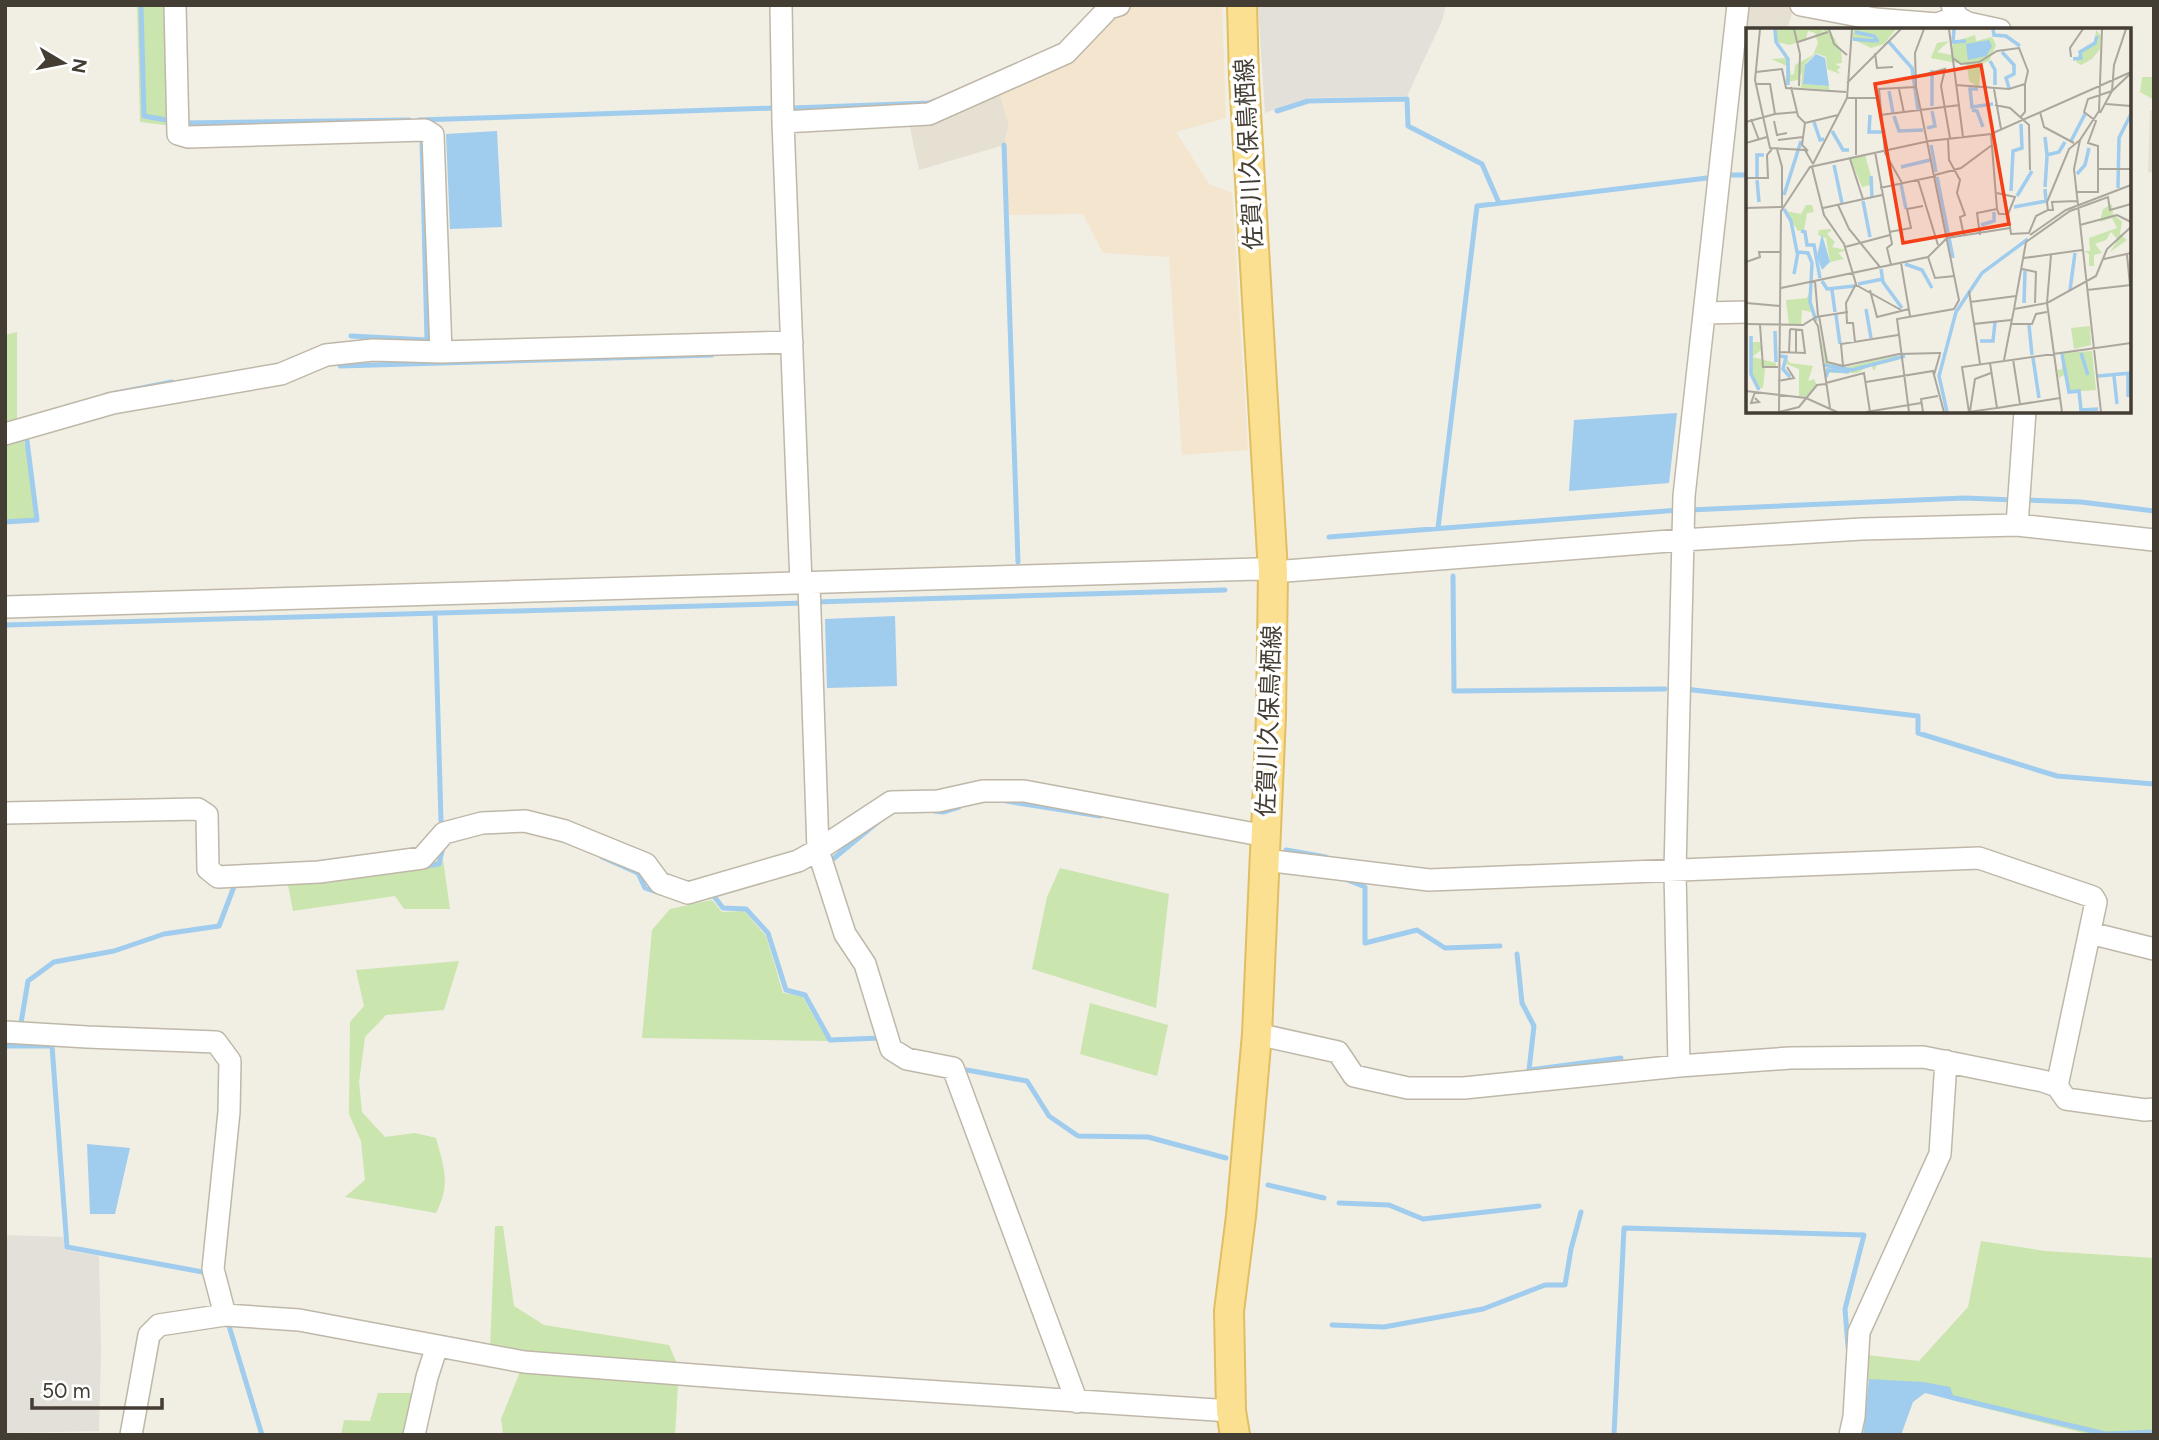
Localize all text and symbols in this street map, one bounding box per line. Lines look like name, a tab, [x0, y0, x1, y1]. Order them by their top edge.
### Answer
north arrow	[28, 28, 98, 98]
inset map	[1746, 28, 2131, 413]
text: N	[67, 57, 92, 75]
street label: 佐賀川久保鳥栖線	[1229, 57, 1268, 251]
street label: 佐賀川久保鳥栖線	[1251, 625, 1286, 817]
scale bar	[32, 1366, 161, 1410]
text: 50 m	[42, 1378, 91, 1403]

